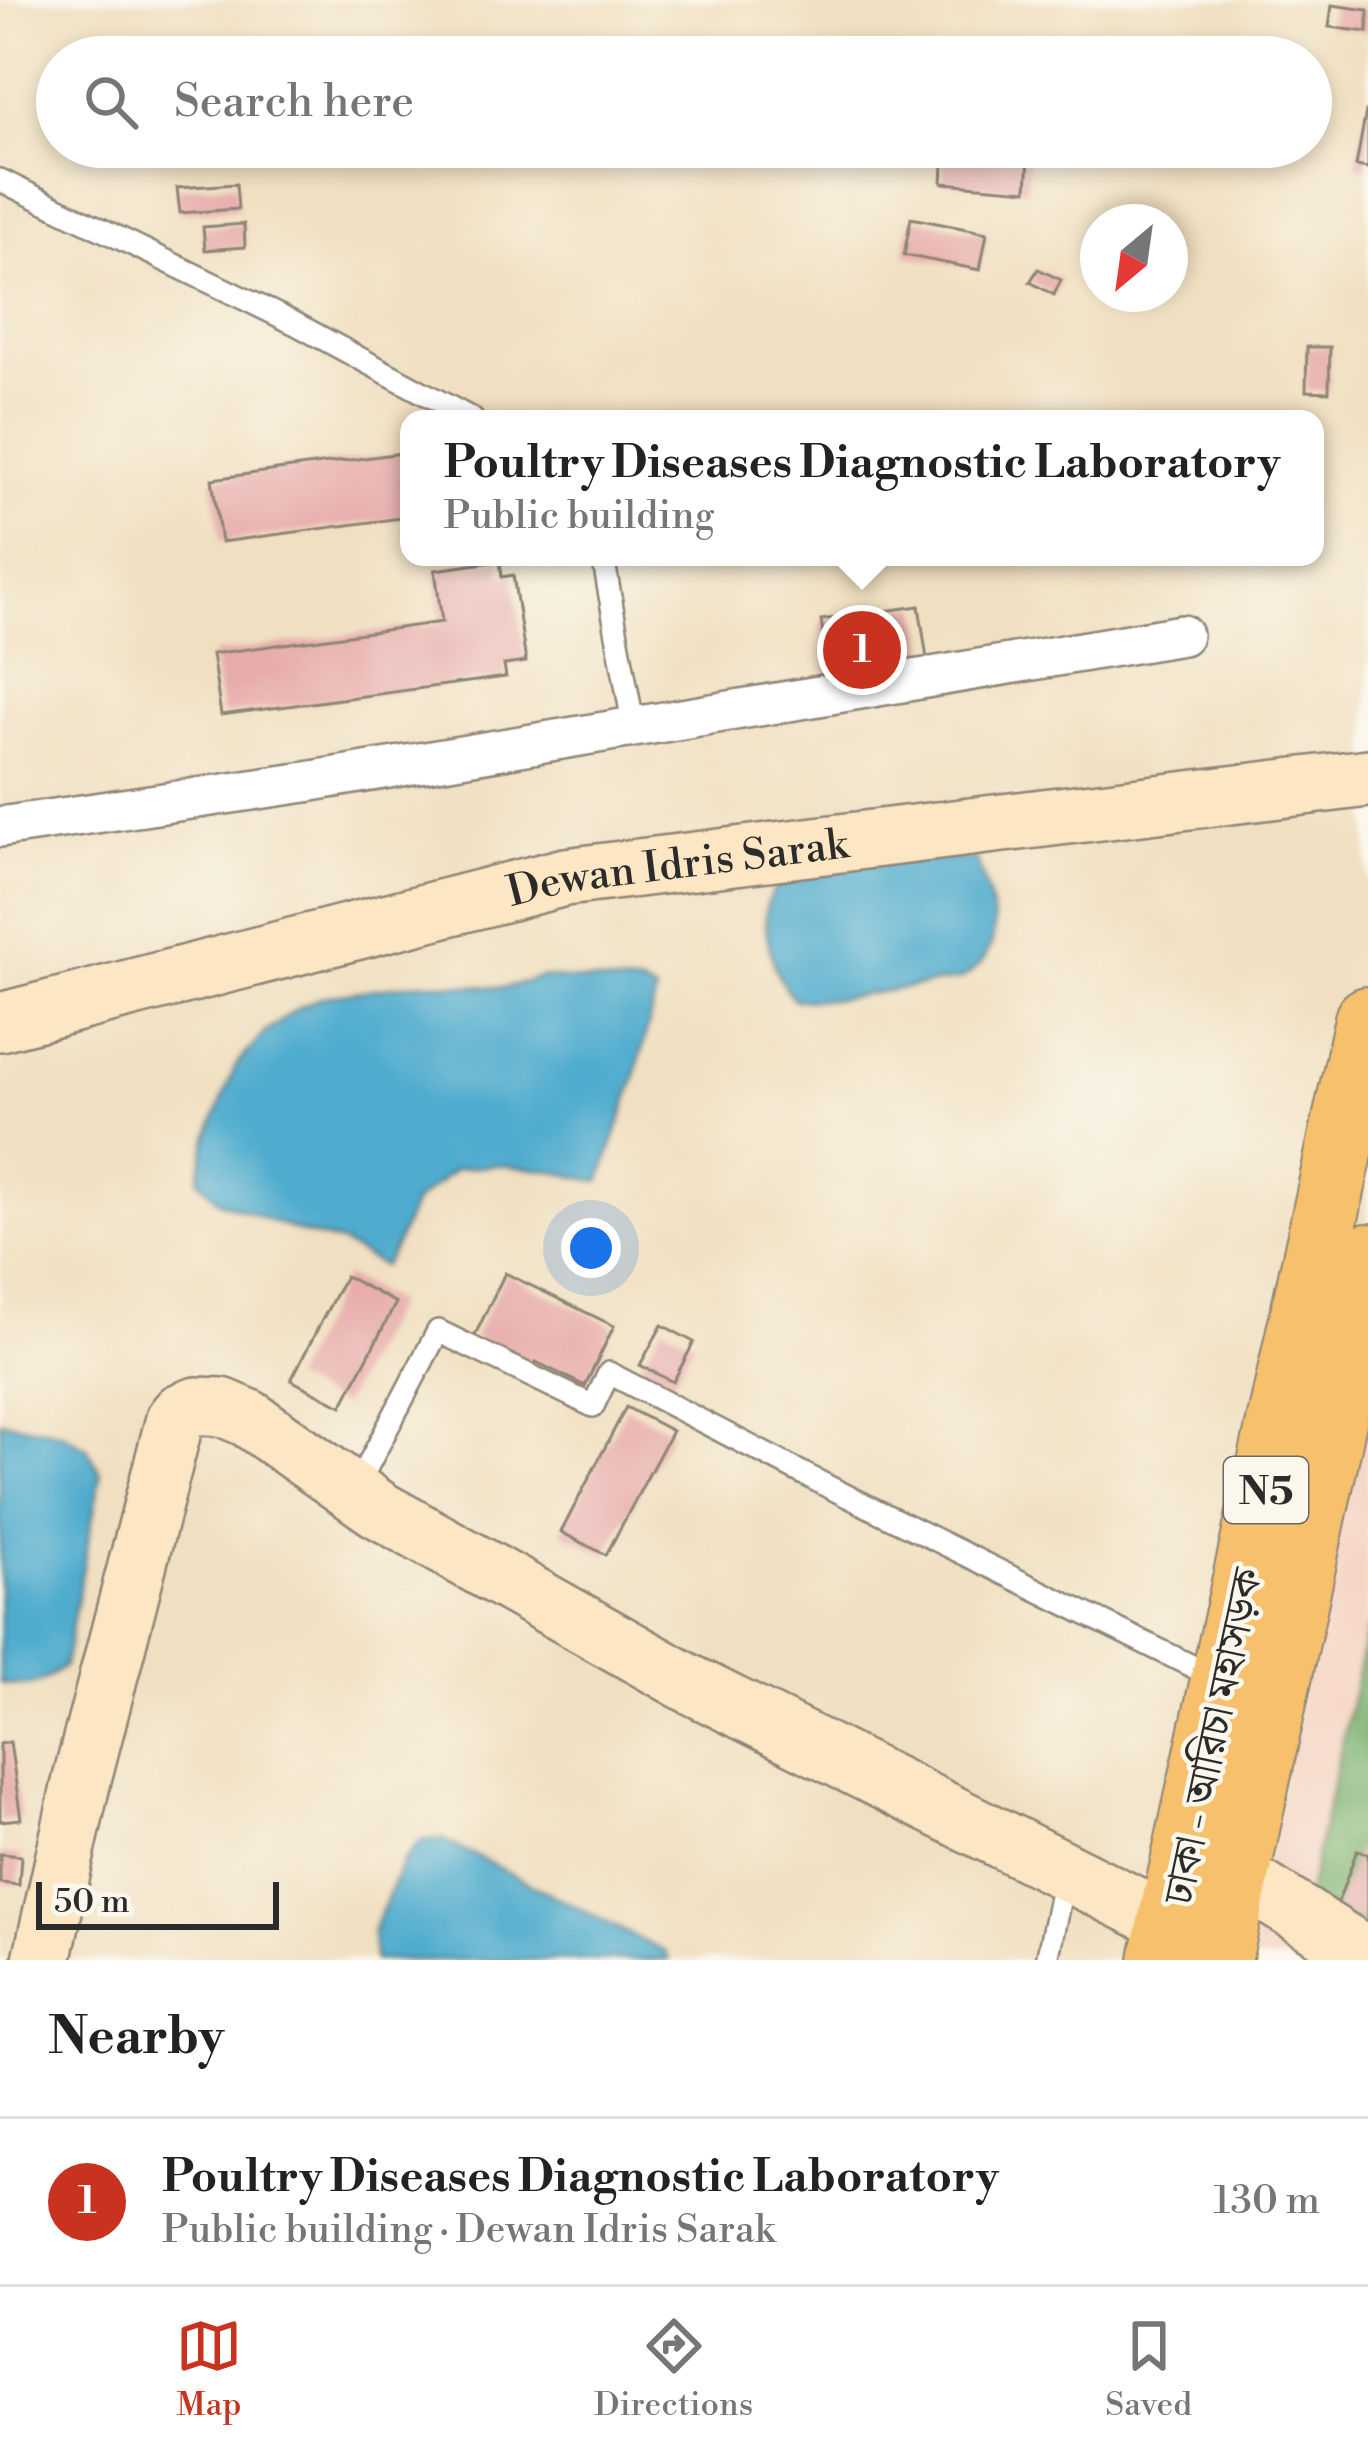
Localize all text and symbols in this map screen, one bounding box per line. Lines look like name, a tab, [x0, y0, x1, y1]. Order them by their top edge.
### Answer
search box	[36, 36, 1332, 168]
icon: search	[78, 69, 144, 135]
text: Search here	[174, 74, 414, 131]
north arrow	[1080, 204, 1188, 312]
popup	[400, 410, 1324, 566]
text: Poultry Diseases Diagnostic Laboratory	[444, 435, 1280, 492]
text: Public building	[444, 492, 715, 541]
pin: 1	[823, 605, 901, 695]
street label: Dewan Idris Sarak	[501, 818, 853, 920]
your location	[561, 1218, 621, 1278]
road number: N5	[1224, 1457, 1308, 1523]
street label: ঢাকা - আরিচা মহাসড়ক	[1153, 1562, 1276, 1911]
scale bar	[36, 1876, 279, 1929]
text: 50 m	[54, 1882, 130, 1923]
text: Nearby	[48, 2006, 224, 2070]
text: Poultry Diseases Diagnostic Laboratory	[162, 2149, 999, 2206]
text: 1	[78, 2177, 96, 2226]
text: 130 m	[1214, 2177, 1320, 2226]
text: Public building · Dewan Idris Sarak	[162, 2206, 775, 2255]
tab: Map	[176, 2313, 242, 2426]
tab: Directions	[594, 2313, 753, 2426]
tab: Saved	[1105, 2313, 1192, 2426]

